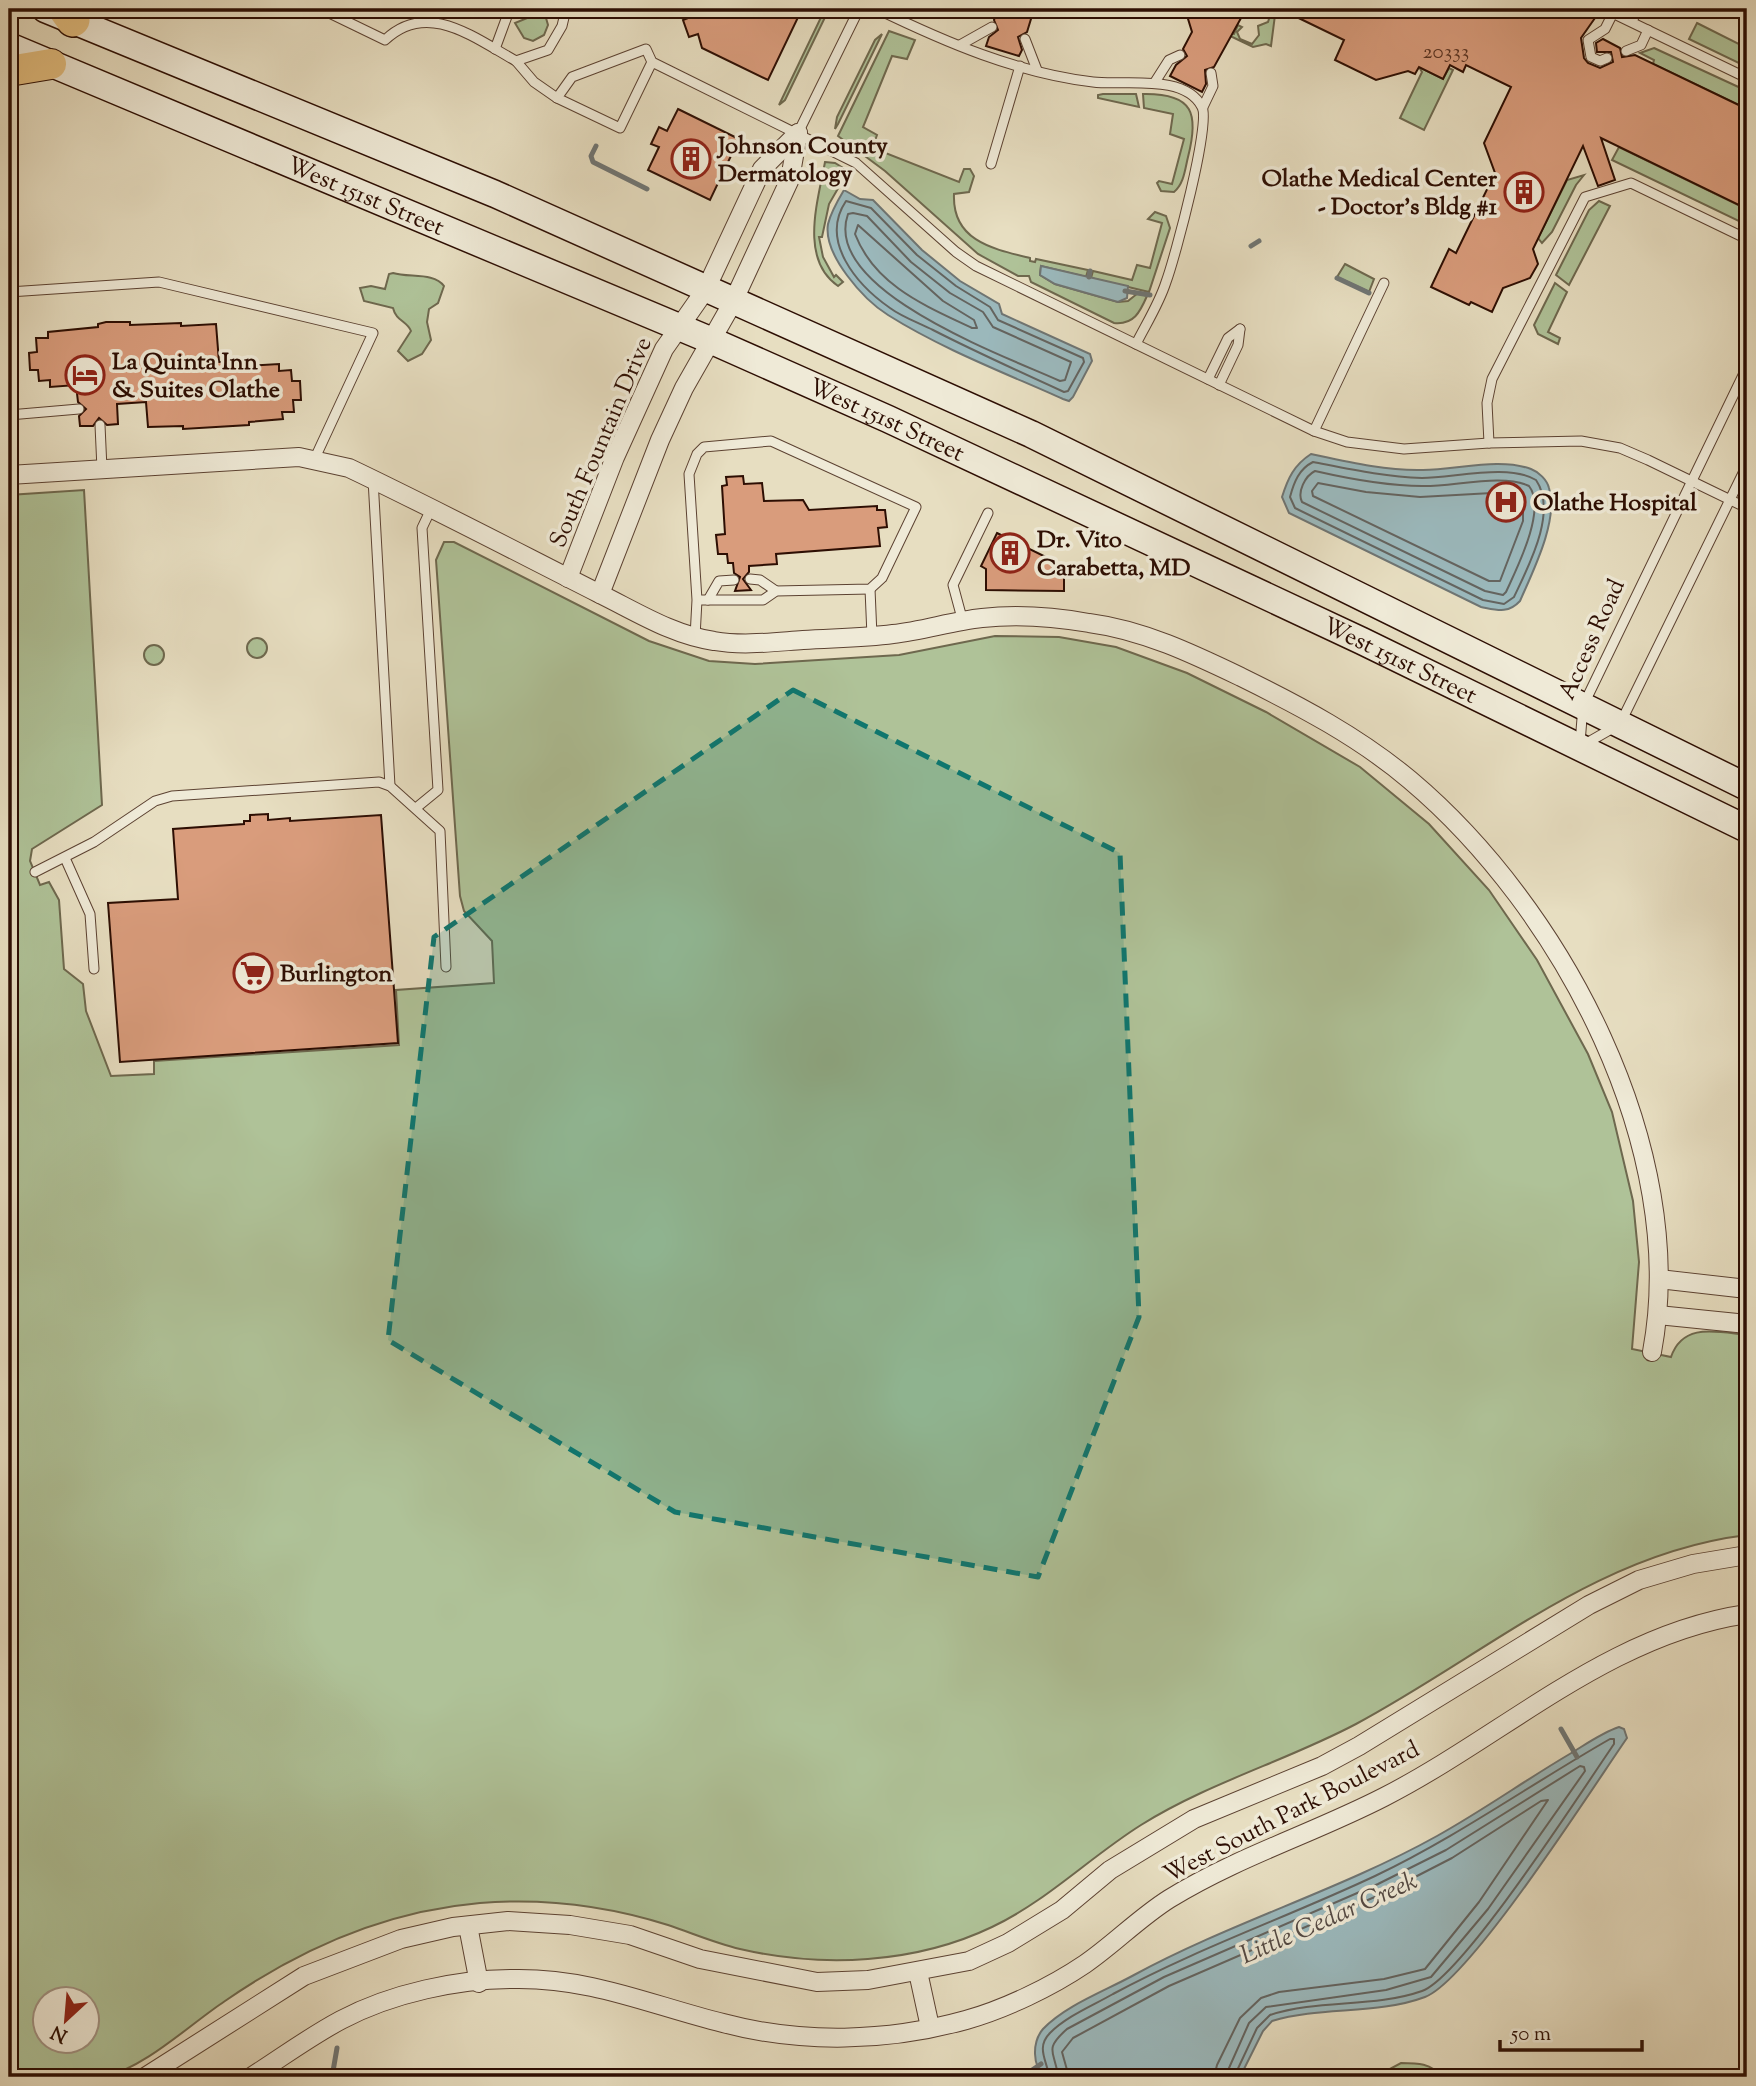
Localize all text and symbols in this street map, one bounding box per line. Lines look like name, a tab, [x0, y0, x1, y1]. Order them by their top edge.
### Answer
house number: 20333	[1423, 38, 1469, 68]
place label: Johnson County Dermatology	[716, 130, 888, 192]
building icon: Johnson County Dermatology	[670, 138, 712, 180]
street label: West 151st Street	[281, 149, 449, 246]
place label: Olathe Medical Center - Doctor's Bldg #1	[1262, 163, 1498, 225]
building icon: Olathe Medical Center - Doctor's Bldg #1	[1503, 171, 1545, 213]
street label: South Fountain Drive	[542, 332, 662, 553]
place label: La Quinta Inn & Suites Olathe	[112, 346, 280, 408]
hotel icon: La Quinta Inn & Suites Olathe	[64, 354, 106, 396]
street label: West 151st Street	[803, 371, 969, 471]
hospital icon: Olathe Hospital	[1485, 481, 1527, 523]
place label: Olathe Hospital	[1533, 487, 1697, 521]
place label: Dr. Vito Carabetta, MD	[1037, 524, 1190, 586]
building icon: Dr. Vito Carabetta, MD	[989, 532, 1031, 574]
street label: Access Road	[1551, 574, 1635, 706]
street label: West 151st Street	[1317, 610, 1482, 714]
supermarket icon: Burlington	[232, 952, 274, 994]
place label: Burlington	[280, 958, 393, 992]
street label: West South Park Boulevard	[1158, 1733, 1426, 1892]
water label: Little Cedar Creek	[1234, 1864, 1424, 1975]
north arrow	[32, 1984, 102, 2054]
scale bar	[1500, 2009, 1642, 2053]
text: N	[47, 2018, 72, 2048]
text: 50 m	[1510, 2020, 1551, 2050]

